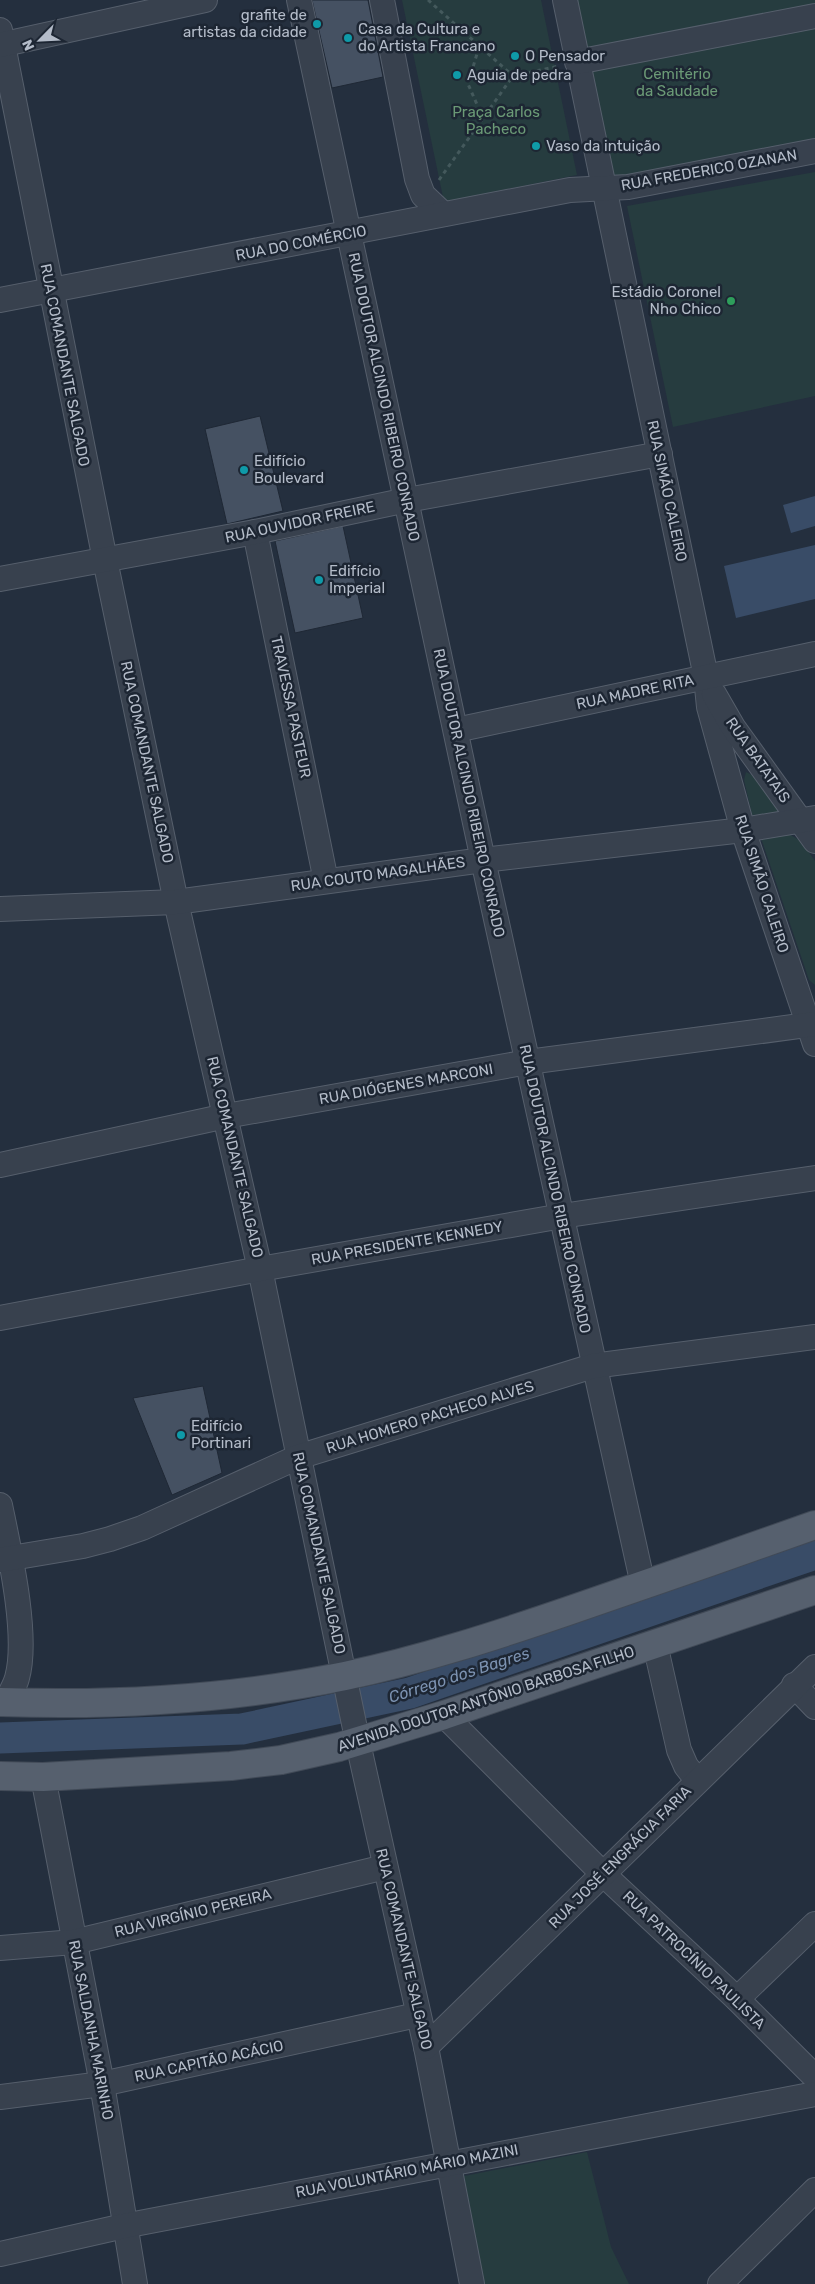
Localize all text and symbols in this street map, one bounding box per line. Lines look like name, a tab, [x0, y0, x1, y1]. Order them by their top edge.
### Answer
place label: grafite de artistas da cidade	[183, 6, 307, 41]
north arrow	[15, 15, 65, 65]
marker: grafite de artistas da cidade	[311, 18, 323, 30]
place label: Casa da Cultura e do Artista Francano	[358, 20, 495, 55]
marker: Casa da Cultura e do Artista Francano	[342, 32, 354, 44]
text: N	[19, 37, 38, 53]
place label: O Pensador	[525, 47, 605, 65]
marker: O Pensador	[509, 50, 521, 62]
park label: Cemitério da Saudade	[636, 65, 718, 100]
place label: Aguia de pedra	[467, 66, 572, 84]
marker: Aguia de pedra	[451, 69, 463, 81]
park label: Praça Carlos Pacheco	[452, 103, 540, 138]
place label: Vaso da intuição	[546, 137, 660, 155]
marker: Vaso da intuição	[530, 140, 542, 152]
street label: RUA FREDERICO OZANAN	[620, 146, 798, 194]
street label: RUA DO COMÉRCIO	[234, 221, 368, 265]
street label: RUA DOUTOR ALCINDO RIBEIRO CONRADO	[345, 251, 423, 543]
street label: RUA COMANDANTE SALGADO	[36, 262, 94, 468]
place label: Estádio Coronel Nho Chico	[611, 283, 721, 318]
marker: Estádio Coronel Nho Chico	[725, 295, 737, 307]
street label: RUA SIMÃO CALEIRO	[643, 419, 691, 563]
place label: Edifício Boulevard	[254, 452, 324, 487]
marker: Edifício Boulevard	[238, 464, 250, 476]
street label: RUA OUVIDOR FREIRE	[223, 497, 377, 547]
place label: Edifício Imperial	[329, 562, 385, 597]
marker: Edifício Imperial	[313, 574, 325, 586]
street label: TRAVESSA PASTEUR	[267, 634, 315, 780]
street label: RUA DOUTOR ALCINDO RIBEIRO CONRADO	[430, 647, 508, 939]
street label: RUA COMANDANTE SALGADO	[117, 659, 177, 865]
street label: RUA MADRE RITA	[574, 671, 696, 713]
street label: RUA BATATAIS	[722, 714, 794, 806]
street label: RUA SIMÃO CALEIRO	[731, 813, 793, 955]
street label: RUA COUTO MAGALHÃES	[290, 853, 466, 895]
street label: RUA DOUTOR ALCINDO RIBEIRO CONRADO	[516, 1043, 594, 1335]
street label: RUA COMANDANTE SALGADO	[203, 1055, 267, 1259]
street label: RUA DIÓGENES MARCONI	[318, 1060, 494, 1108]
street label: RUA PRESIDENTE KENNEDY	[310, 1217, 505, 1269]
street label: RUA HOMERO PACHECO ALVES	[324, 1377, 536, 1457]
place label: Edifício Portinari	[191, 1417, 251, 1452]
marker: Edifício Portinari	[175, 1429, 187, 1441]
street label: RUA COMANDANTE SALGADO	[289, 1450, 349, 1656]
street label: AVENIDA DOUTOR ANTÔNIO BARBOSA FILHO	[335, 1642, 637, 1756]
water label: Córrego dos Bagres	[386, 1643, 532, 1707]
street label: RUA JOSÉ ENGRÁCIA FARIA	[545, 1782, 695, 1932]
street label: RUA COMANDANTE SALGADO	[372, 1847, 436, 2051]
street label: RUA VIRGÍNIO PEREIRA	[113, 1885, 273, 1941]
street label: RUA PATROCÍNIO PAULISTA	[619, 1887, 769, 2033]
street label: RUA SALDANHA MARINHO	[65, 1938, 117, 2122]
street label: RUA CAPITÃO ACÁCIO	[133, 2036, 285, 2086]
street label: RUA VOLUNTÁRIO MÁRIO MAZINI	[294, 2141, 520, 2201]

